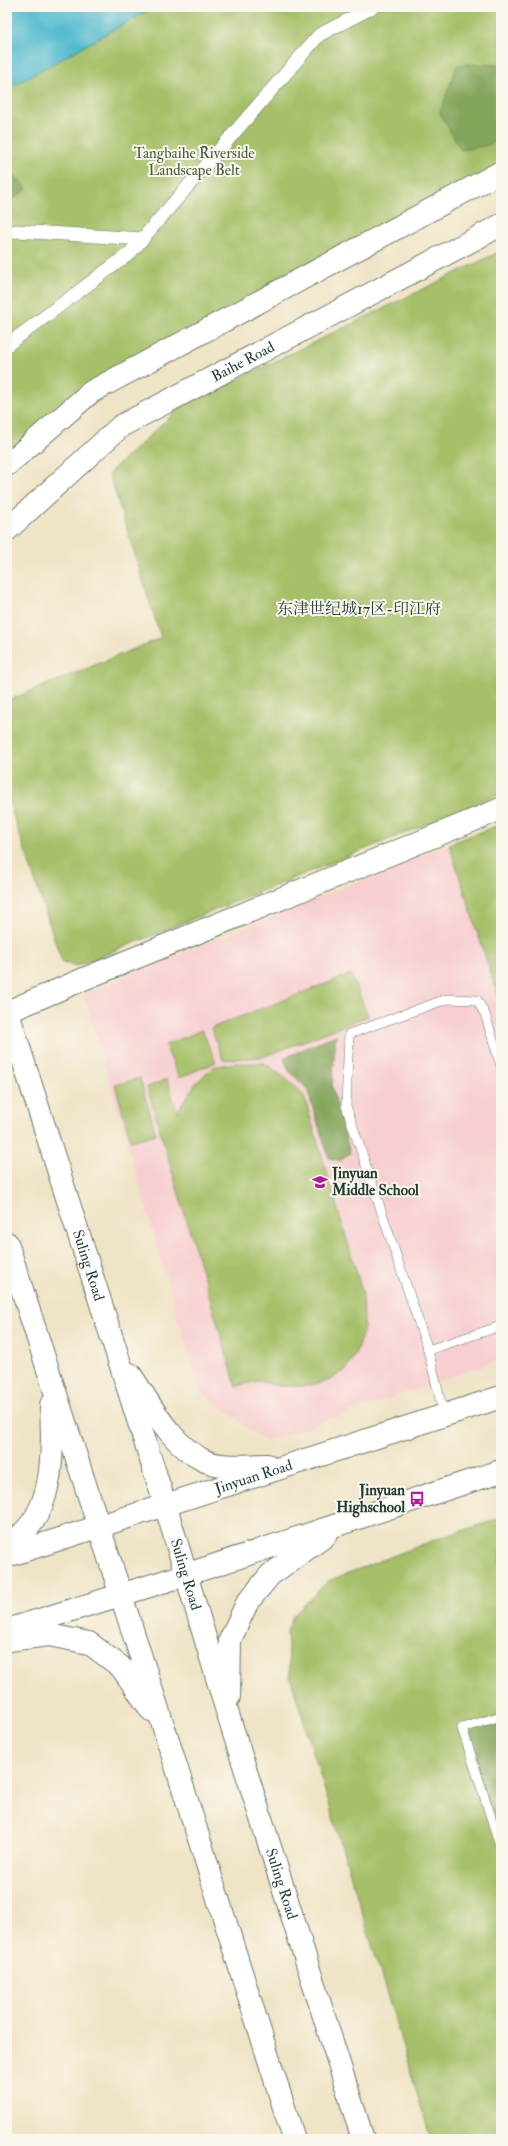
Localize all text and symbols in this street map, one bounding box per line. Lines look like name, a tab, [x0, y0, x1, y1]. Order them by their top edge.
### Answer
park label: Tangbaihe Riverside Landscape Belt	[133, 144, 255, 181]
street label: Baihe Road	[208, 337, 278, 387]
district label: 东津世纪城17区-印江府	[277, 599, 441, 619]
place label: Jinyuan Middle School	[331, 1164, 419, 1200]
school or university icon: Jinyuan Middle School	[311, 1173, 329, 1191]
street label: Suling Road	[68, 1227, 109, 1304]
street label: Jinyuan Road	[212, 1456, 295, 1500]
place label: Jinyuan Highschool	[336, 1481, 405, 1518]
bus stop icon: Jinyuan Highschool	[408, 1490, 426, 1508]
street label: Suling Road	[166, 1536, 205, 1613]
street label: Suling Road	[261, 1846, 302, 1922]

